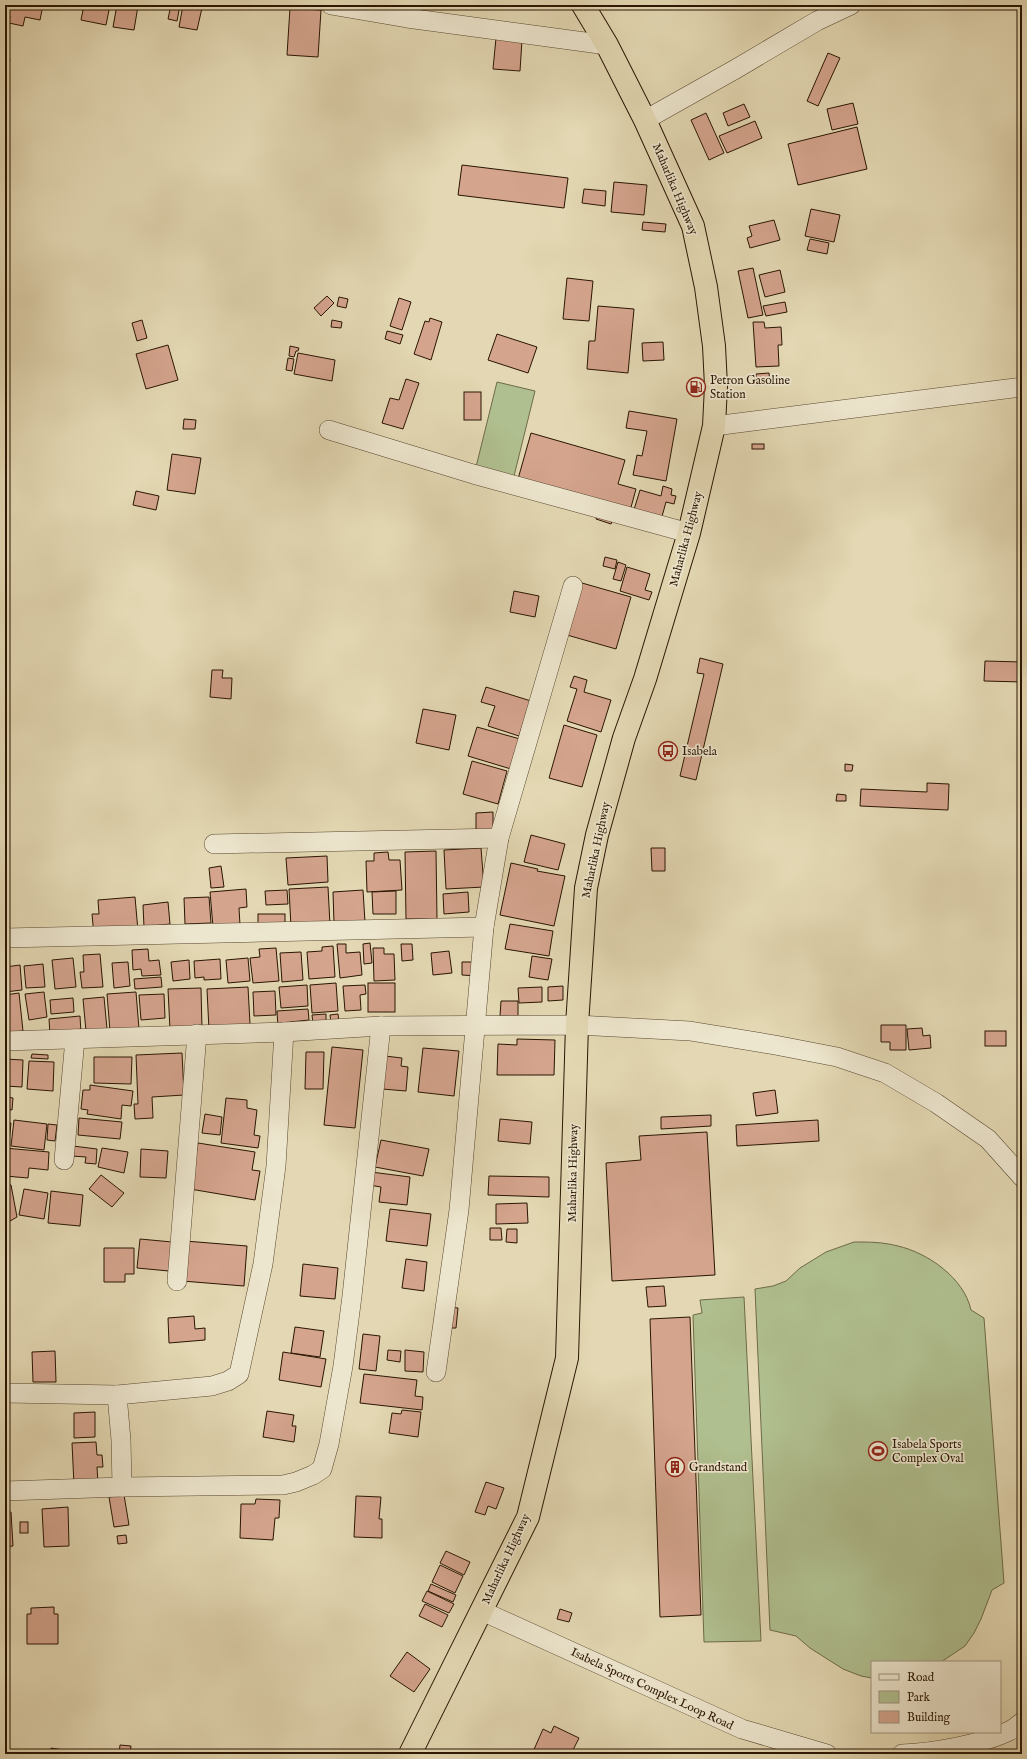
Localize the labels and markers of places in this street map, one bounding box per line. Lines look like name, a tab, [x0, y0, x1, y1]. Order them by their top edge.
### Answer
place label: Petron Gasoline Station	[710, 373, 791, 402]
fuel station icon: Petron Gasoline Station	[685, 376, 707, 398]
bus stop icon: Isabela	[657, 740, 679, 762]
place label: Isabela	[682, 744, 718, 759]
place label: Isabela Sports Complex Oval	[892, 1437, 964, 1467]
sports icon: Isabela Sports Complex Oval	[867, 1440, 889, 1462]
building icon: Grandstand	[664, 1456, 686, 1478]
place label: Grandstand	[689, 1460, 748, 1475]

